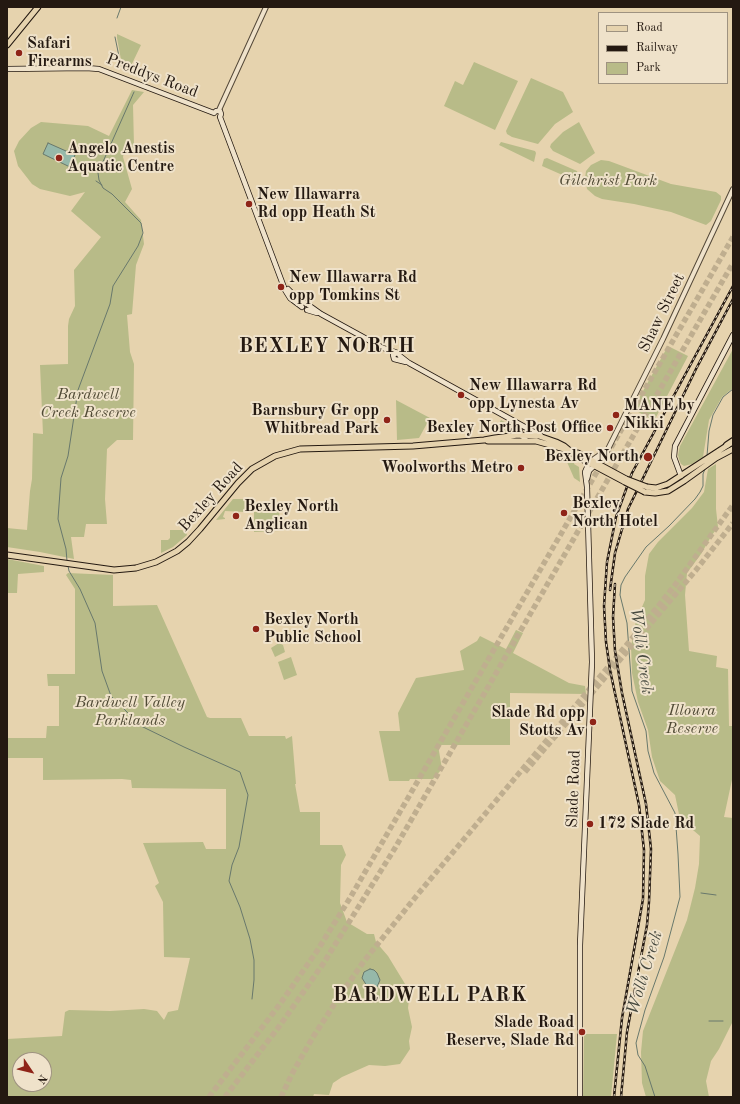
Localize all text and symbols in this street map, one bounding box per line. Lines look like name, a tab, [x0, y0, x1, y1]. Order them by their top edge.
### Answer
legend	[598, 12, 728, 84]
text: Road	[636, 22, 663, 34]
place label: Safari Firearms	[27, 34, 92, 72]
text: Railway	[636, 42, 678, 54]
marker: Safari Firearms	[14, 48, 24, 58]
street label: Preddys Road	[103, 50, 201, 102]
text: Park	[636, 62, 661, 74]
place label: Angelo Anestis Aquatic Centre	[67, 139, 175, 177]
marker: Angelo Anestis Aquatic Centre	[54, 153, 64, 163]
park label: Gilchrist Park	[559, 171, 657, 191]
place label: New Illawarra Rd opp Heath St	[257, 185, 376, 223]
marker: New Illawarra Rd opp Heath St	[244, 199, 254, 209]
place label: New Illawarra Rd opp Tomkins St	[289, 268, 417, 306]
street label: Shaw Street	[635, 270, 689, 356]
marker: New Illawarra Rd opp Tomkins St	[276, 282, 286, 292]
district label: BEXLEY NORTH	[239, 335, 415, 359]
place label: New Illawarra Rd opp Lynesta Av	[469, 376, 597, 414]
park label: Bardwell Creek Reserve	[40, 385, 136, 423]
marker: New Illawarra Rd opp Lynesta Av	[456, 390, 466, 400]
place label: MANE by Nikki	[624, 396, 695, 434]
place label: Barnsbury Gr opp Whitbread Park	[251, 401, 379, 439]
marker: MANE by Nikki	[611, 410, 621, 420]
marker: Barnsbury Gr opp Whitbread Park	[382, 415, 392, 425]
place label: Bexley North Post Office	[426, 418, 602, 438]
marker: Bexley North Post Office	[605, 423, 615, 433]
place label: Bexley North	[544, 447, 639, 467]
marker: Bexley North	[642, 451, 654, 463]
street label: Bexley Road	[175, 458, 247, 536]
place label: Woolworths Metro	[381, 458, 513, 478]
marker: Woolworths Metro	[516, 463, 526, 473]
place label: Bexley North Hotel	[572, 494, 658, 532]
place label: Bexley North Anglican	[244, 497, 339, 535]
marker: Bexley North Hotel	[559, 508, 569, 518]
marker: Bexley North Anglican	[231, 511, 241, 521]
water label: Wolli Creek	[625, 606, 657, 696]
place label: Bexley North Public School	[264, 610, 362, 648]
marker: Bexley North Public School	[251, 624, 261, 634]
park label: Bardwell Valley Parklands	[75, 693, 185, 731]
park label: Illoura Reserve	[666, 701, 718, 739]
place label: Slade Rd opp Stotts Av	[491, 703, 585, 741]
marker: Slade Rd opp Stotts Av	[588, 717, 598, 727]
street label: Slade Road	[563, 750, 585, 828]
place label: 172 Slade Rd	[598, 814, 694, 834]
marker: 172 Slade Rd	[585, 819, 595, 829]
water label: Wolli Creek	[622, 928, 668, 1018]
district label: BARDWELL PARK	[333, 984, 527, 1008]
place label: Slade Road Reserve, Slade Rd	[445, 1013, 574, 1051]
marker: Slade Road Reserve, Slade Rd	[577, 1027, 587, 1037]
north arrow	[12, 1052, 52, 1092]
text: N	[35, 1072, 48, 1085]

